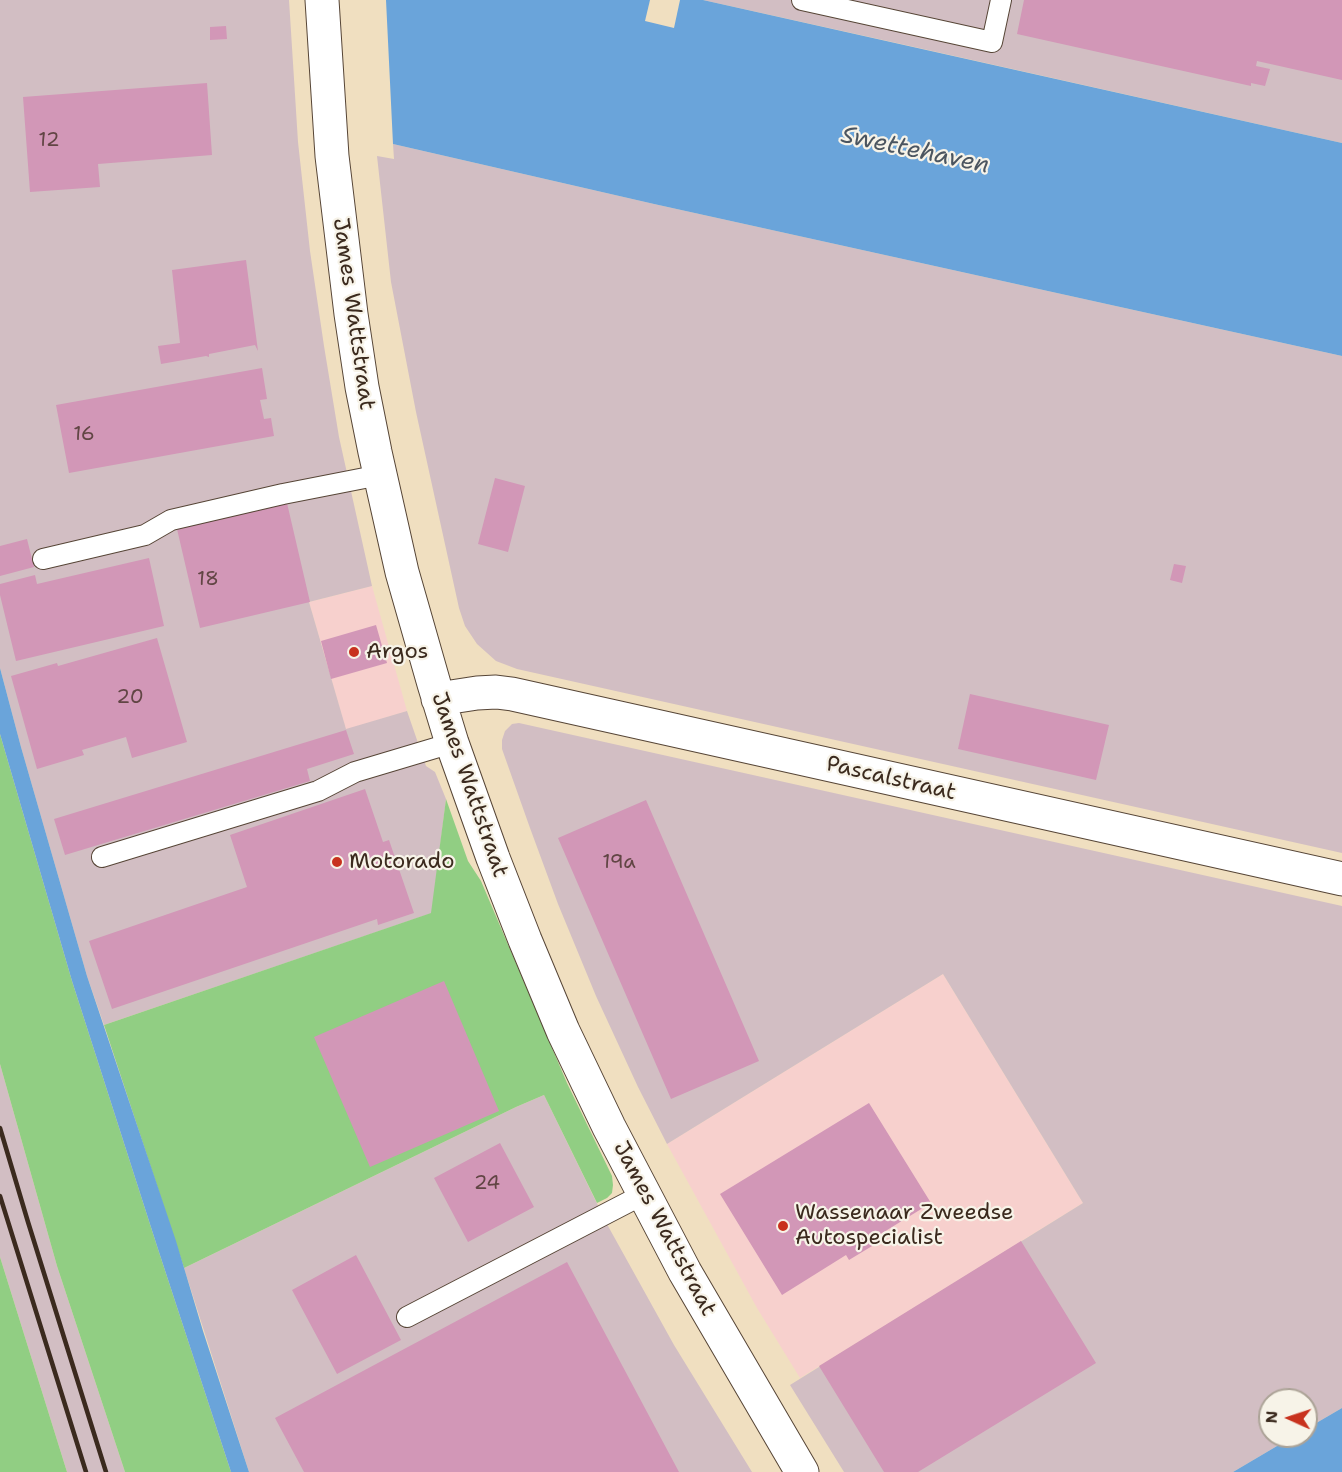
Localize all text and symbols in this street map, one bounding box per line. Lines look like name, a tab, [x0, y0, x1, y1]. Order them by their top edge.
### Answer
water label: Swettehaven	[838, 121, 992, 181]
house number: 12	[38, 129, 60, 153]
street label: James Wattstraat	[326, 216, 380, 412]
house number: 16	[73, 423, 95, 447]
house number: 18	[197, 568, 219, 592]
place label: Argos	[366, 639, 428, 665]
marker: Argos	[347, 645, 361, 659]
house number: 20	[116, 686, 144, 710]
street label: James Wattstraat	[425, 689, 513, 881]
street label: Pascalstraat	[824, 751, 958, 807]
place label: Motorado	[349, 849, 455, 875]
house number: 19a	[602, 851, 636, 875]
marker: Motorado	[330, 855, 344, 869]
street label: James Wattstraat	[607, 1137, 721, 1321]
house number: 24	[474, 1172, 500, 1196]
place label: Wassenaar Zweedse Autospecialist	[795, 1200, 1014, 1252]
marker: Wassenaar Zweedse Autospecialist	[776, 1219, 790, 1233]
north arrow	[1258, 1388, 1318, 1448]
text: N	[1261, 1410, 1282, 1424]

